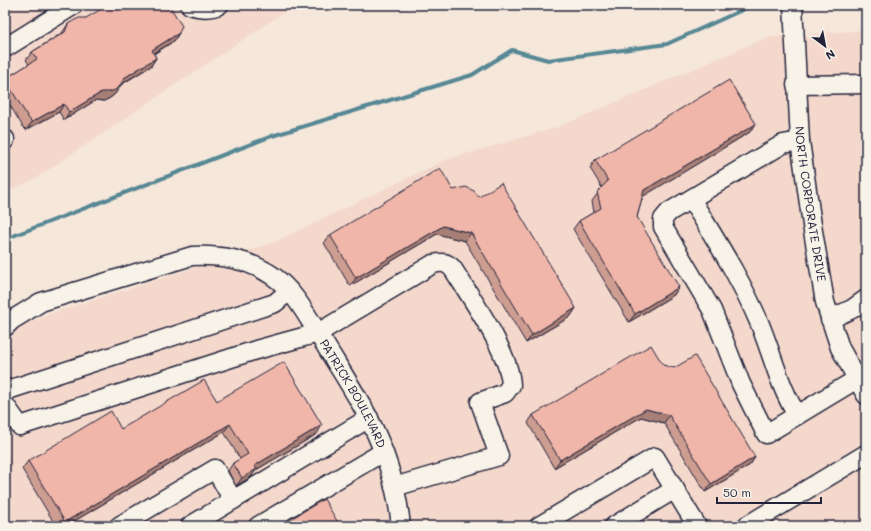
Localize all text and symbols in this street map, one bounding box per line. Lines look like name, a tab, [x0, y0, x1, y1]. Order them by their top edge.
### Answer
north arrow	[805, 26, 845, 66]
text: N	[823, 46, 838, 63]
street label: NORTH CORPORATE DRIVE	[792, 126, 830, 283]
street label: PATRICK BOULEVARD	[317, 336, 390, 450]
scale bar	[717, 479, 821, 505]
text: 50 m	[723, 484, 751, 500]

